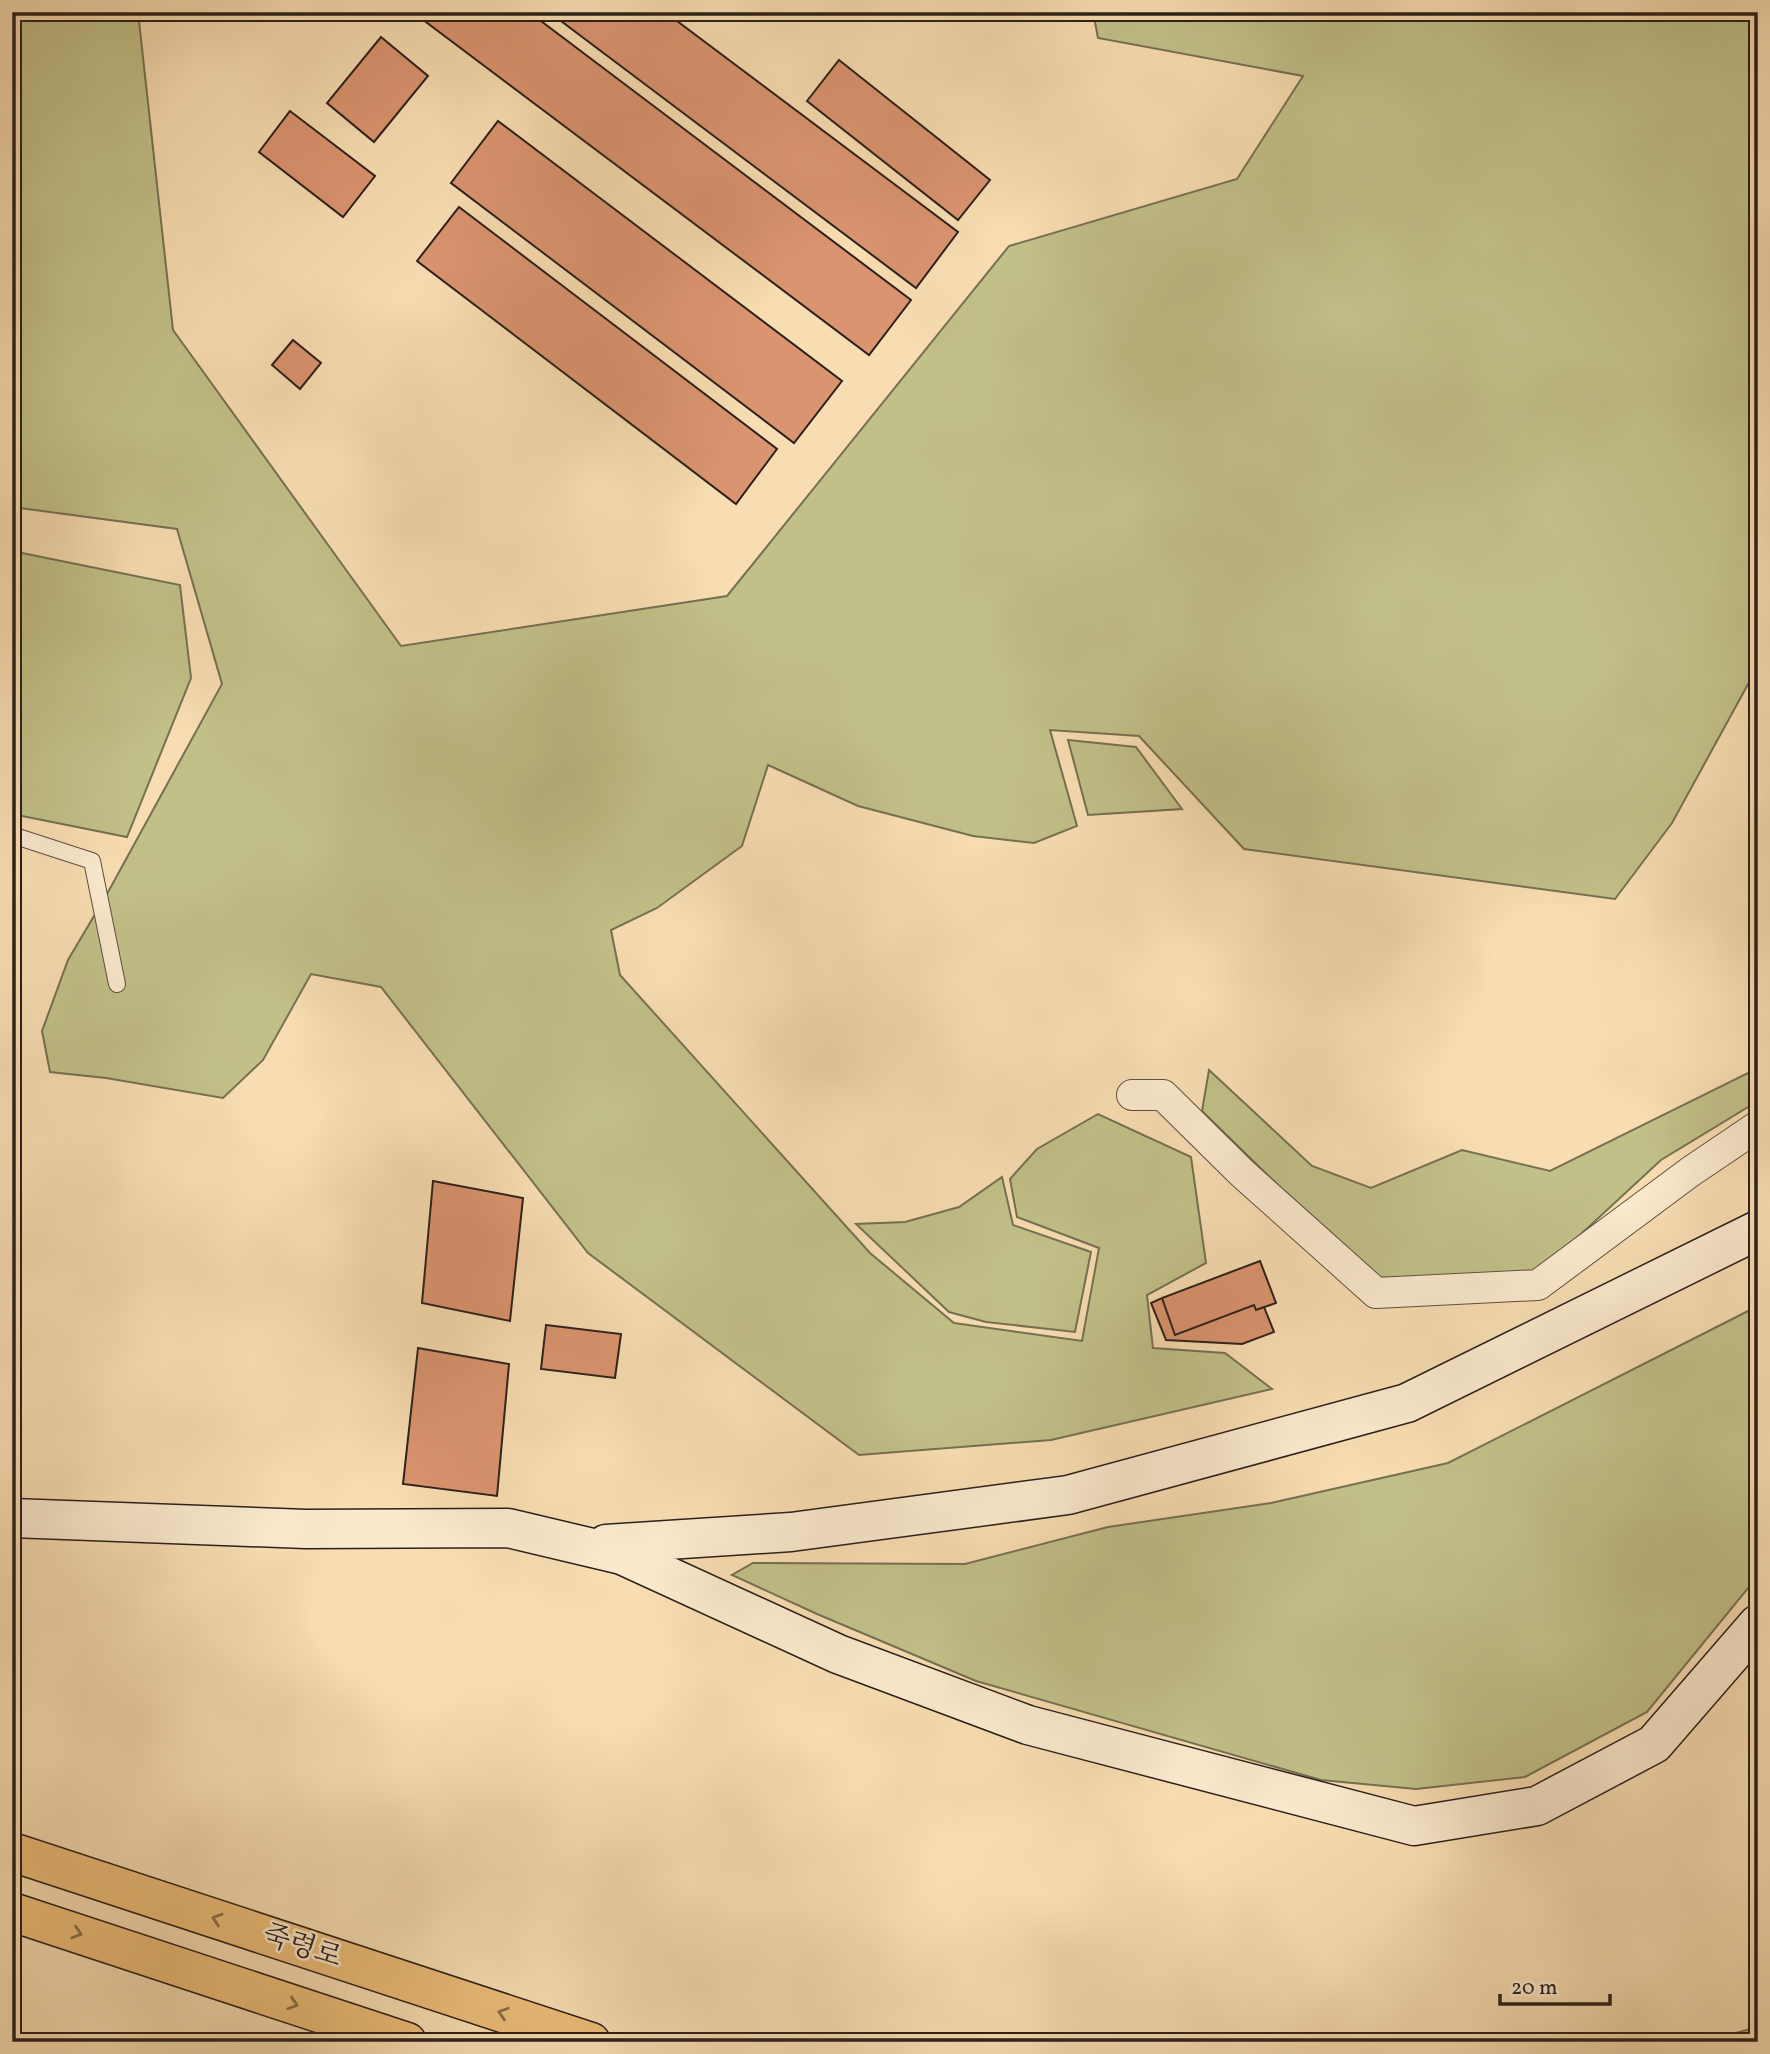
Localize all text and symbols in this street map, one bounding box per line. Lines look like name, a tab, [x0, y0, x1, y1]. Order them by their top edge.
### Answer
one-way arrow	[212, 1913, 224, 1927]
street label: 죽령로	[257, 1916, 347, 1978]
one-way arrow	[70, 1925, 83, 1939]
scale bar	[1500, 1963, 1611, 2007]
text: 20 m	[1511, 1974, 1557, 2003]
one-way arrow	[287, 1996, 299, 2010]
one-way arrow	[498, 2007, 510, 2021]

